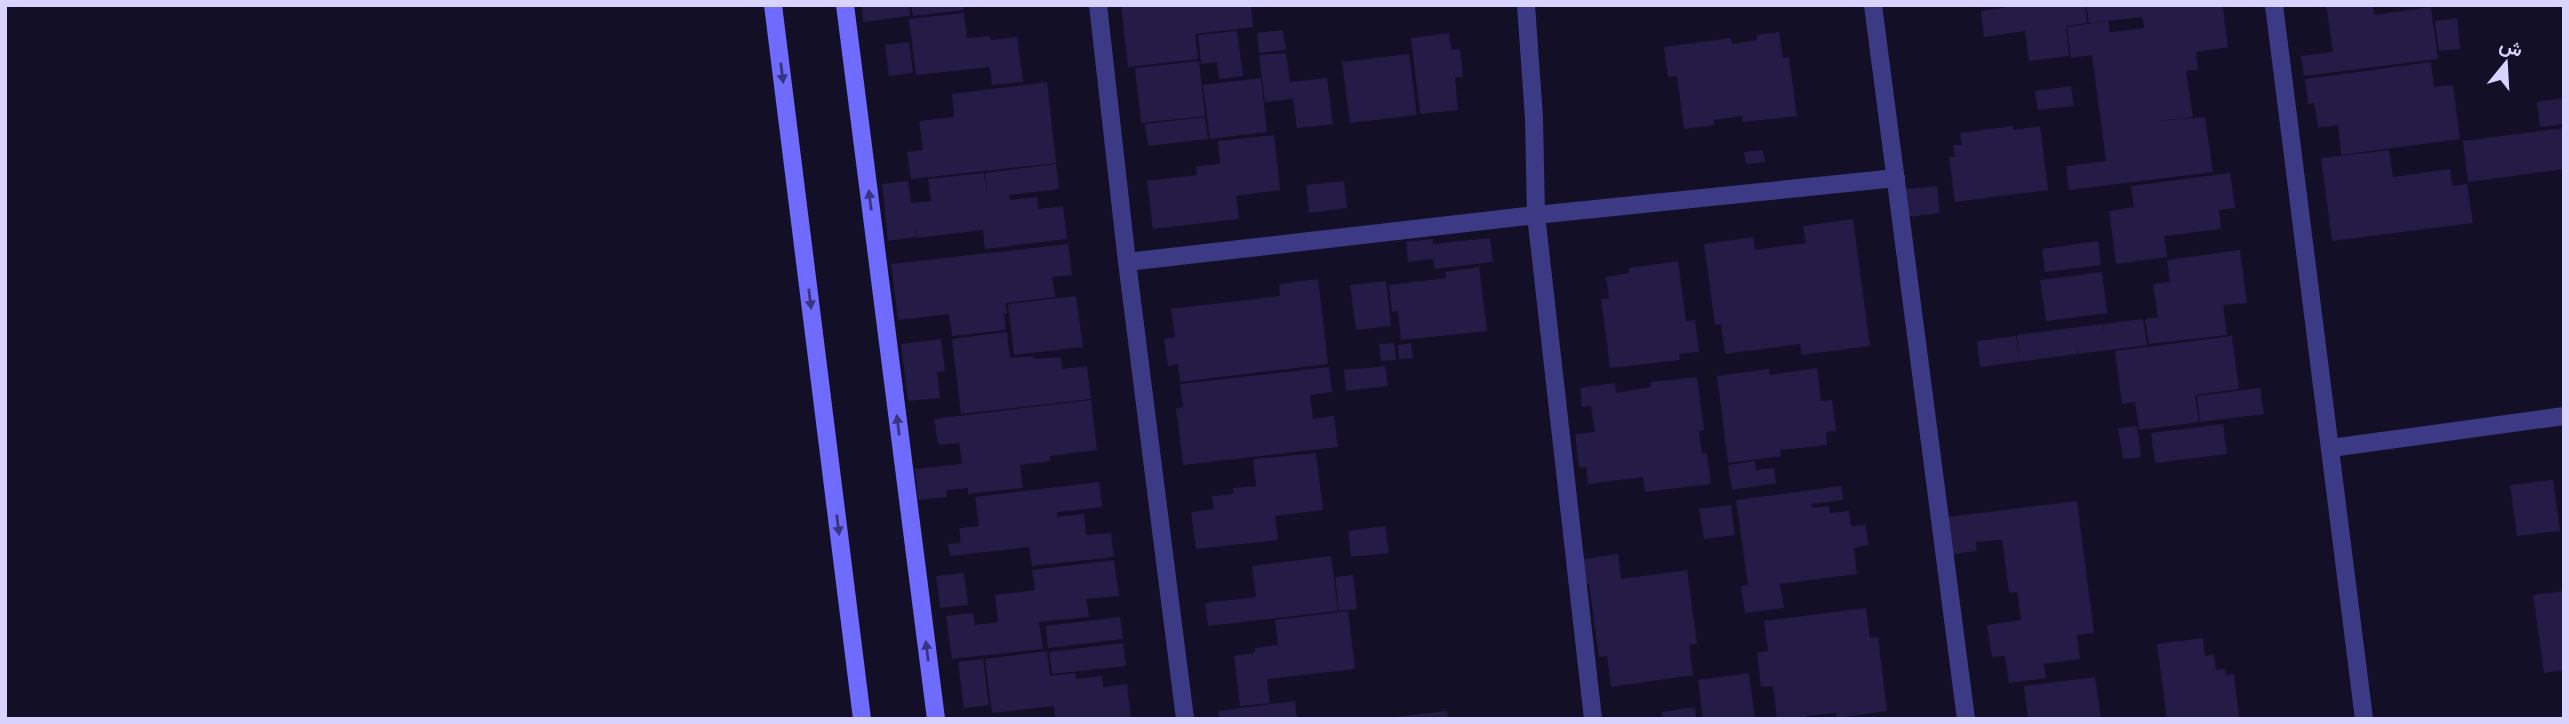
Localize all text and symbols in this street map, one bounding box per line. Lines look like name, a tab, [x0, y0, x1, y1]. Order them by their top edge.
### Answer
north arrow	[2471, 28, 2541, 98]
text: ش	[2496, 31, 2526, 63]
one-way arrow	[776, 62, 787, 84]
one-way arrow	[864, 189, 875, 211]
one-way arrow	[804, 288, 815, 310]
one-way arrow	[893, 414, 904, 436]
one-way arrow	[832, 514, 843, 536]
one-way arrow	[922, 640, 933, 662]

